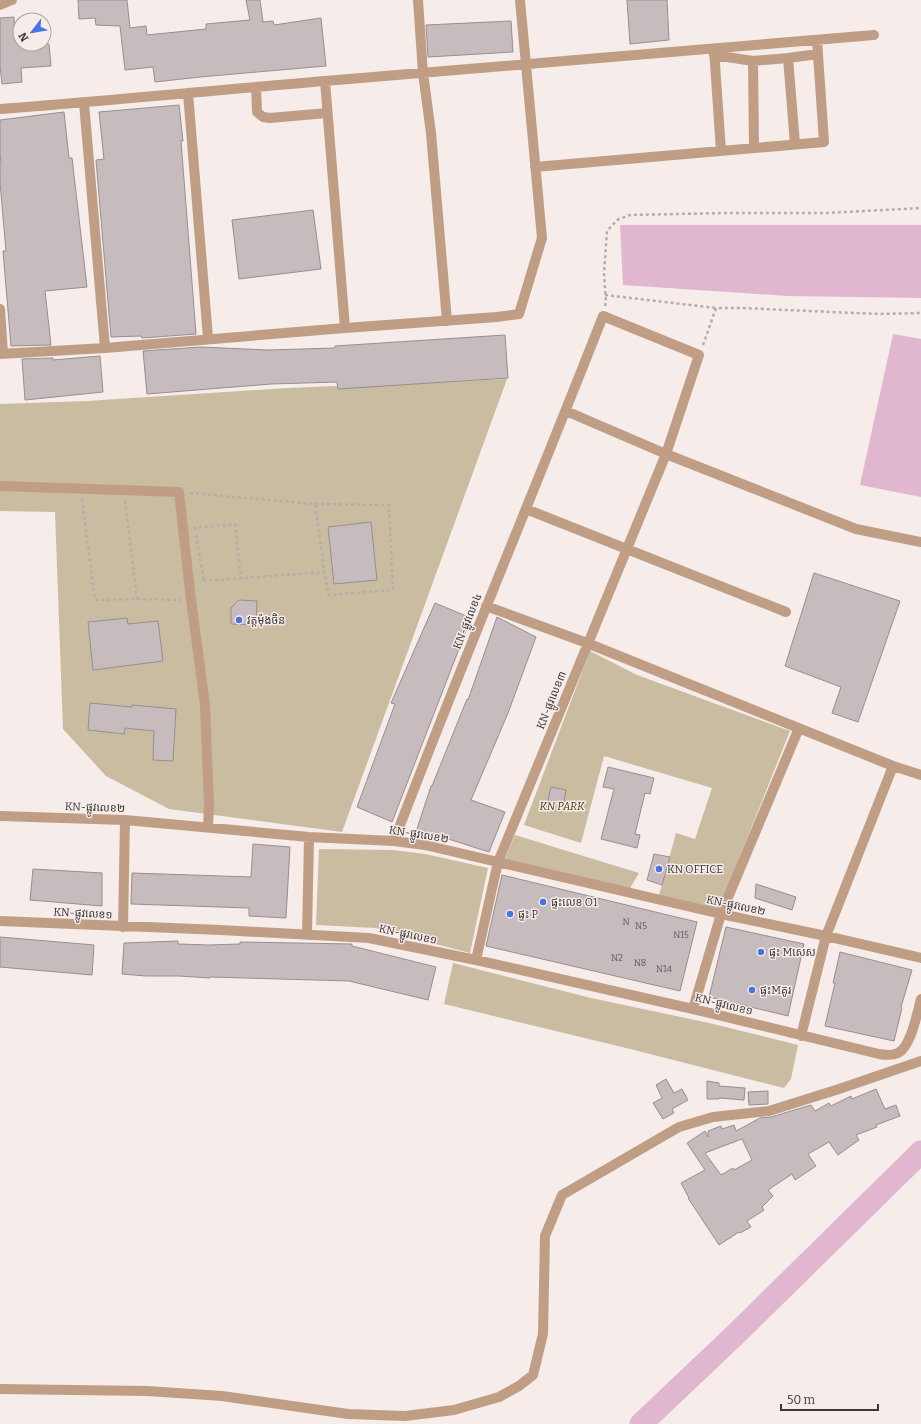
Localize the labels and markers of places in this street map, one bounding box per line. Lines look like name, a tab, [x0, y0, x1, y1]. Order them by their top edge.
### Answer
place label: វត្តម៉ុងចិន	[247, 613, 285, 627]
marker: វត្តម៉ុងចិន	[234, 615, 244, 625]
place label: KN OFFICE	[667, 863, 723, 876]
marker: KN OFFICE	[654, 864, 664, 874]
place label: ផ្ទះលេខ O1	[551, 896, 598, 909]
marker: ផ្ទះលេខ O1	[538, 897, 548, 907]
place label: ផ្ទះ P	[518, 908, 538, 921]
marker: ផ្ទះ P	[505, 909, 515, 919]
place label: ផ្ទះ Mសេស	[769, 946, 816, 959]
marker: ផ្ទះ Mសេស	[756, 947, 766, 957]
place label: ផ្ទះMគូរ	[760, 984, 791, 997]
marker: ផ្ទះMគូរ	[747, 985, 757, 995]

